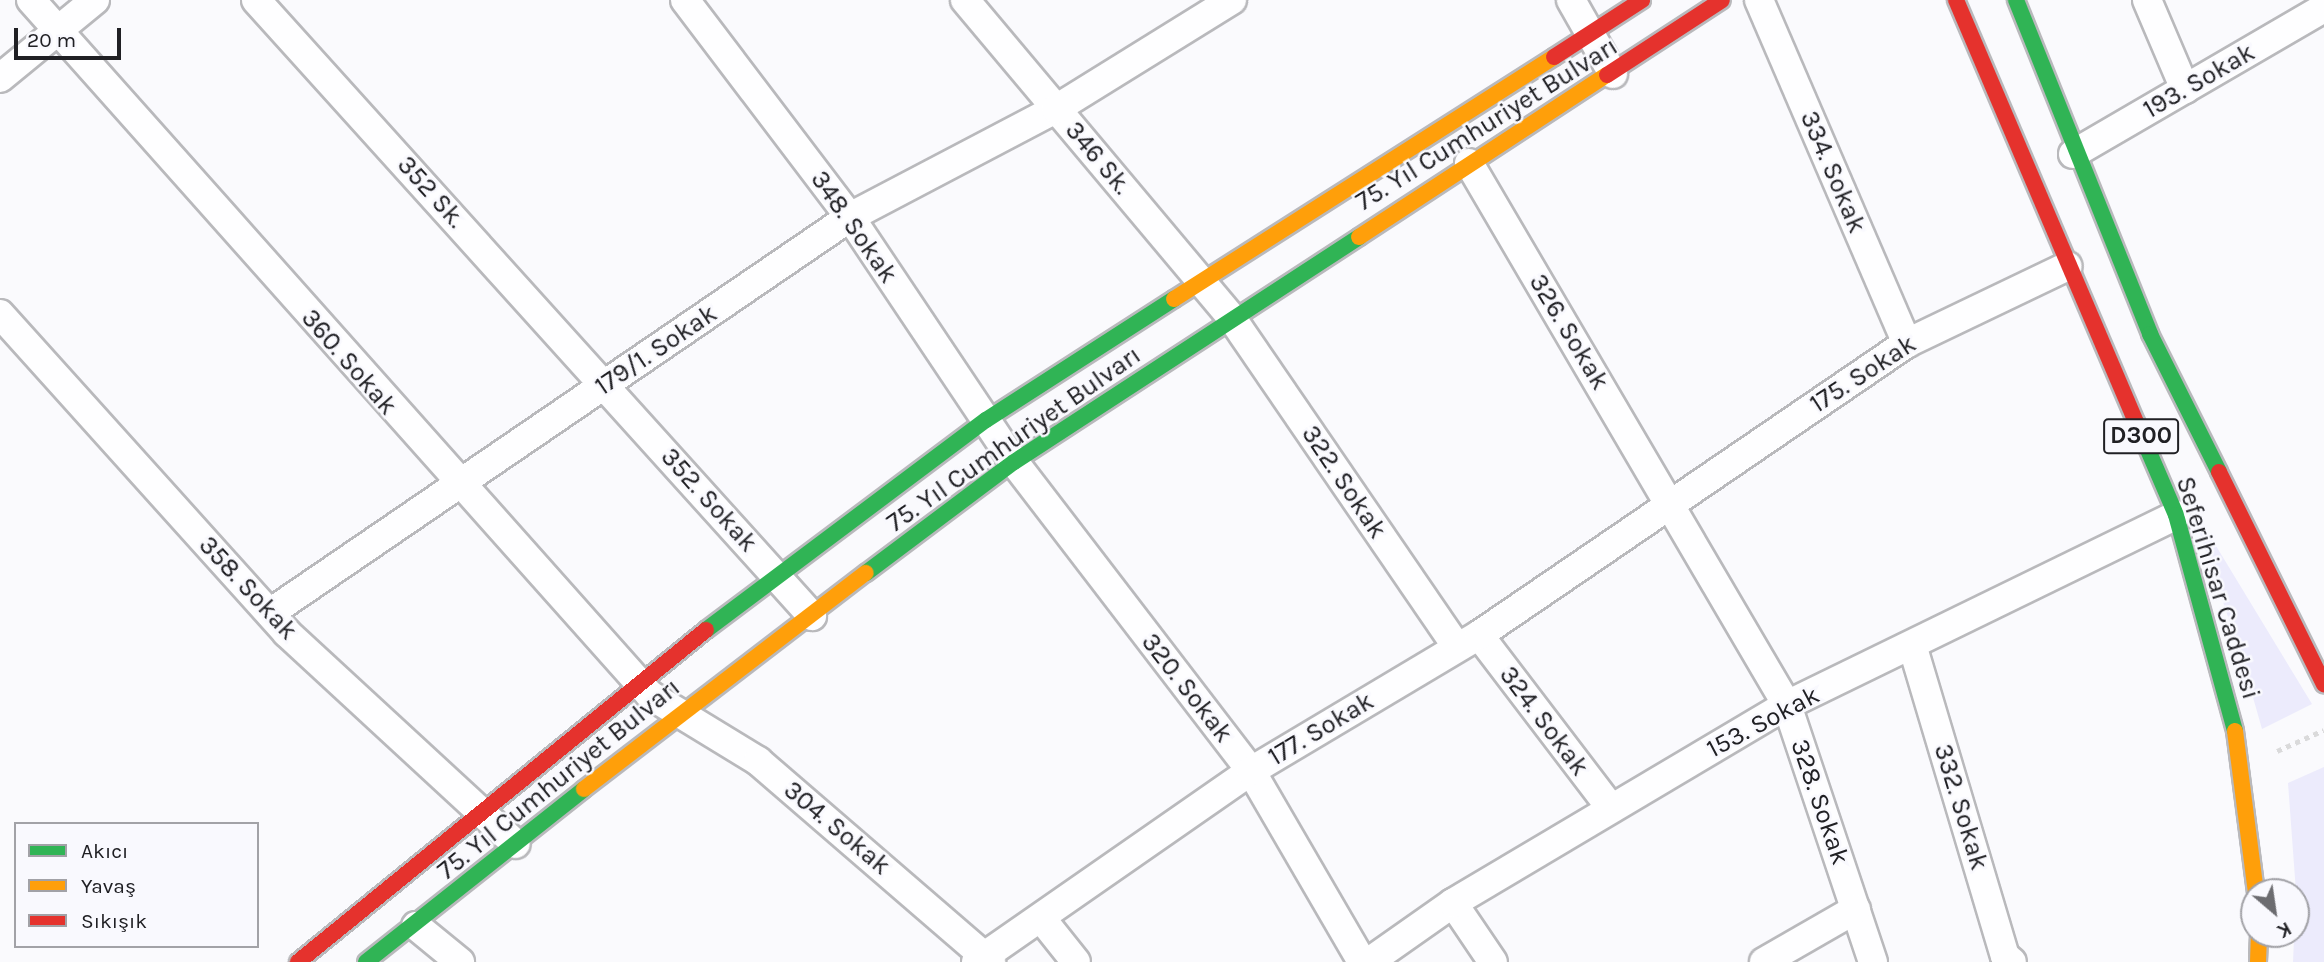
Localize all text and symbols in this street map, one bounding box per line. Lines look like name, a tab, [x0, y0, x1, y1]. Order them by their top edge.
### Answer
scale bar	[18, 14, 124, 58]
text: 20 m	[27, 28, 76, 52]
street label: 75. Yıl Cumhuriyet Bulvarı	[1350, 31, 1624, 217]
street label: 193. Sokak	[2138, 37, 2260, 125]
street label: 334. Sokak	[1793, 106, 1873, 238]
street label: 346 Sk.	[1058, 115, 1138, 201]
street label: 352 Sk.	[391, 150, 471, 234]
street label: 348. Sokak	[804, 165, 904, 289]
street label: 326. Sokak	[1522, 268, 1616, 396]
street label: 179/1. Sokak	[589, 298, 723, 402]
street label: 360. Sokak	[295, 303, 403, 421]
street label: 175. Sokak	[1804, 328, 1922, 420]
street label: 75. Yıl Cumhuriyet Bulvarı	[881, 339, 1147, 539]
road number: D300	[2102, 416, 2180, 456]
street label: 322. Sokak	[1295, 419, 1393, 545]
street label: 352. Sokak	[654, 441, 764, 559]
street label: Seferihisar Caddesi	[2169, 473, 2267, 703]
street label: 358. Sokak	[192, 530, 304, 646]
street label: 320. Sokak	[1135, 627, 1239, 749]
street label: 324. Sokak	[1493, 660, 1595, 782]
street label: 75. Yıl Cumhuriyet Bulvarı	[431, 672, 687, 886]
street label: 153. Sokak	[1701, 679, 1825, 765]
street label: 177. Sokak	[1263, 685, 1379, 773]
street label: 328. Sokak	[1784, 735, 1856, 869]
street label: 332. Sokak	[1927, 740, 1995, 874]
street label: 304. Sokak	[777, 774, 897, 882]
legend	[14, 822, 259, 948]
text: Akıcı	[81, 839, 128, 863]
text: Yavaş	[81, 874, 136, 898]
north arrow	[2240, 878, 2310, 948]
text: Sıkışık	[81, 909, 147, 933]
text: K	[2273, 917, 2295, 942]

